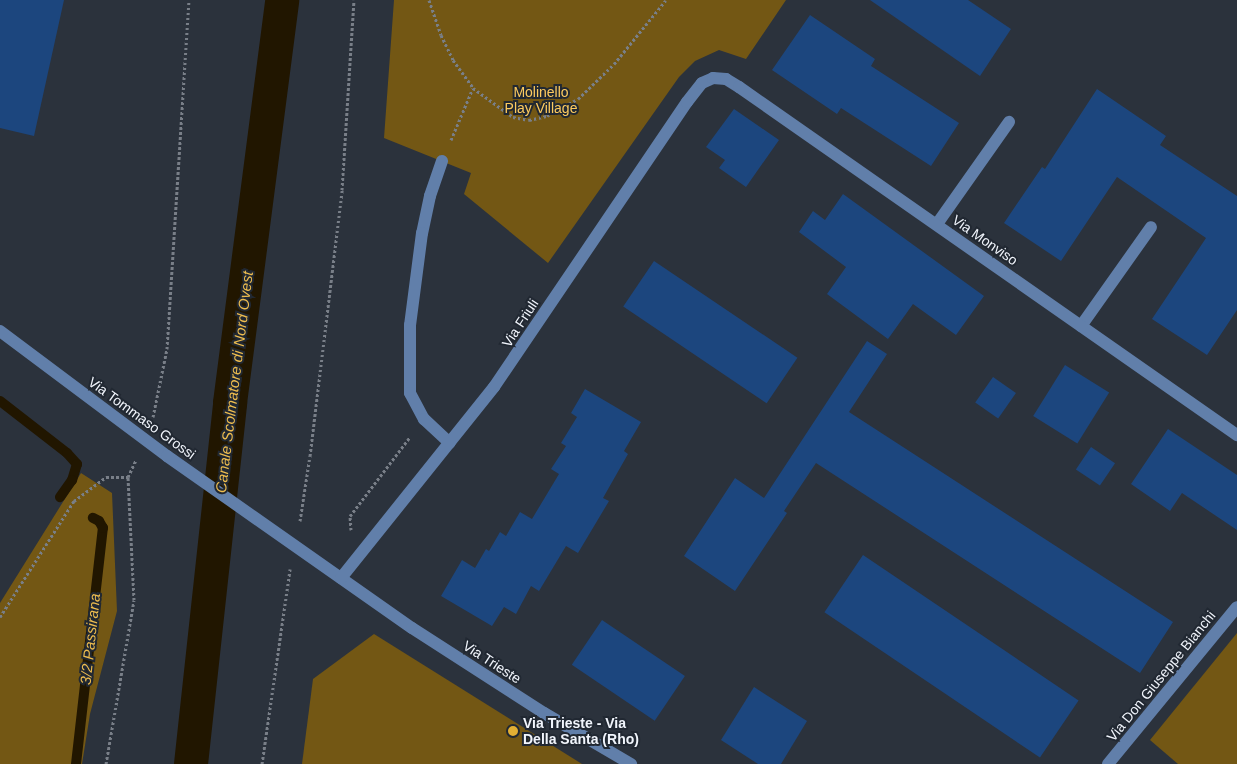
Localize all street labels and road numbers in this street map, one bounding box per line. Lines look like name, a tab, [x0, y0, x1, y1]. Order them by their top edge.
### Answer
street label: Via Monviso	[949, 211, 1021, 269]
street label: Via Friuli	[498, 296, 542, 350]
street label: Via Tommaso Grossi	[85, 373, 199, 463]
street label: Via Don Giuseppe Bianchi	[1103, 607, 1219, 745]
street label: Via Trieste	[460, 637, 524, 687]

